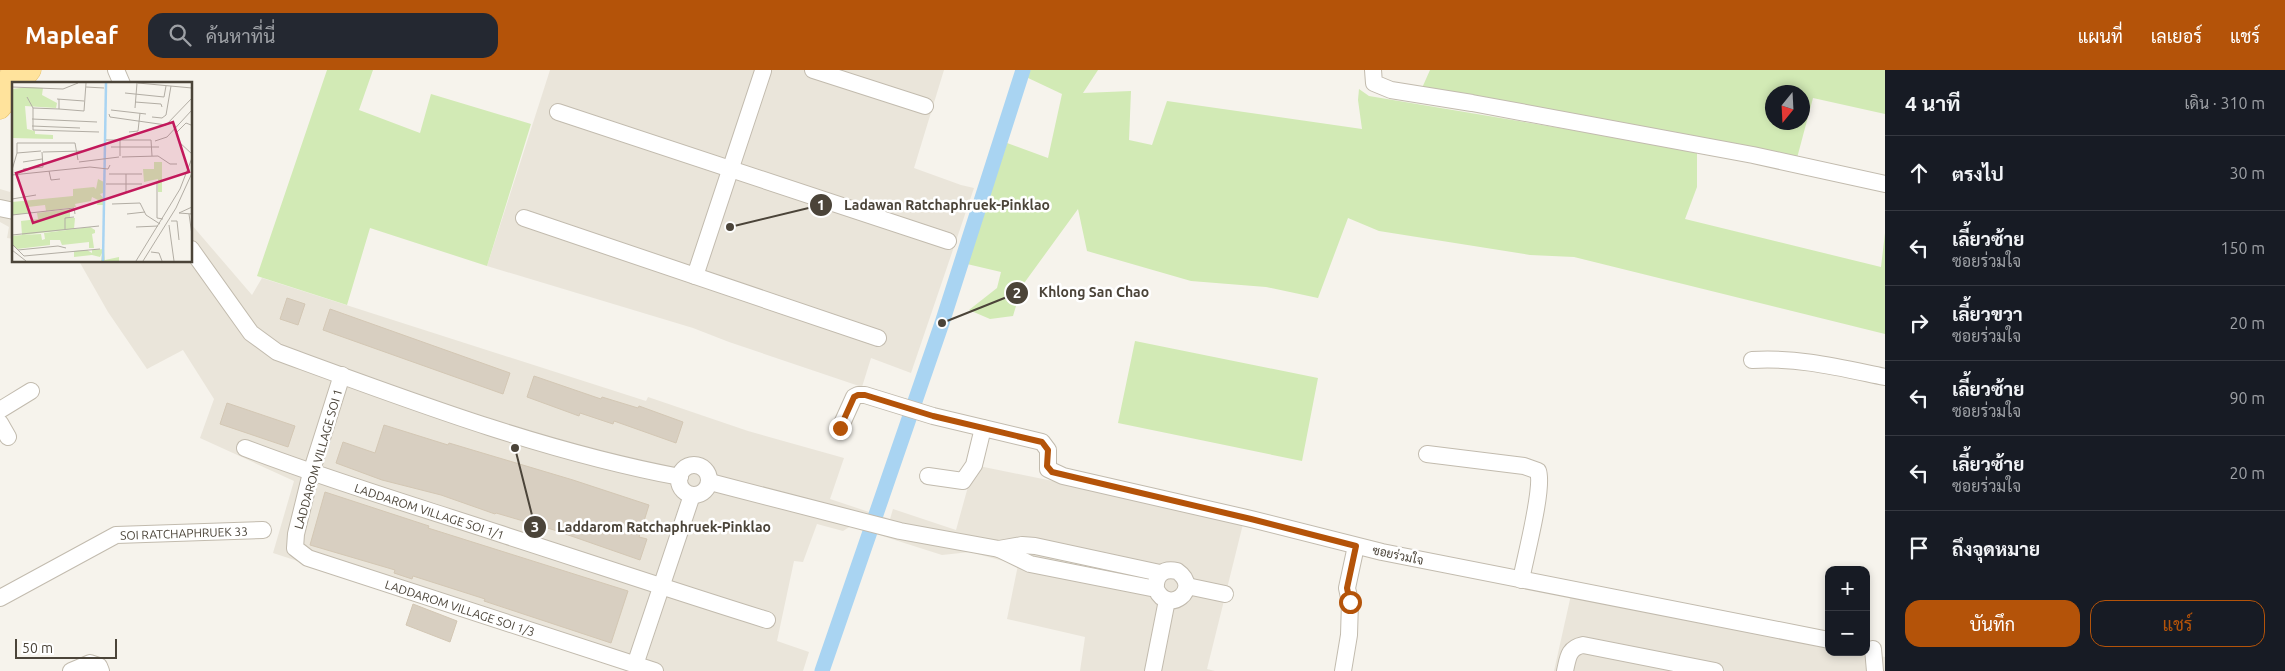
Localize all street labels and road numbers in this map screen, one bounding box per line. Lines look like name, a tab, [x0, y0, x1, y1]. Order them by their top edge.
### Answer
street label: LADDAROM VILLAGE SOI 1	[292, 387, 344, 531]
street label: LADDAROM VILLAGE SOI 1/1	[353, 481, 506, 541]
street label: SOI RATCHAPHRUEK 33	[120, 524, 248, 541]
street label: ซอยร่วมใจ	[1371, 542, 1425, 567]
street label: LADDAROM VILLAGE SOI 1/3	[384, 577, 537, 638]

